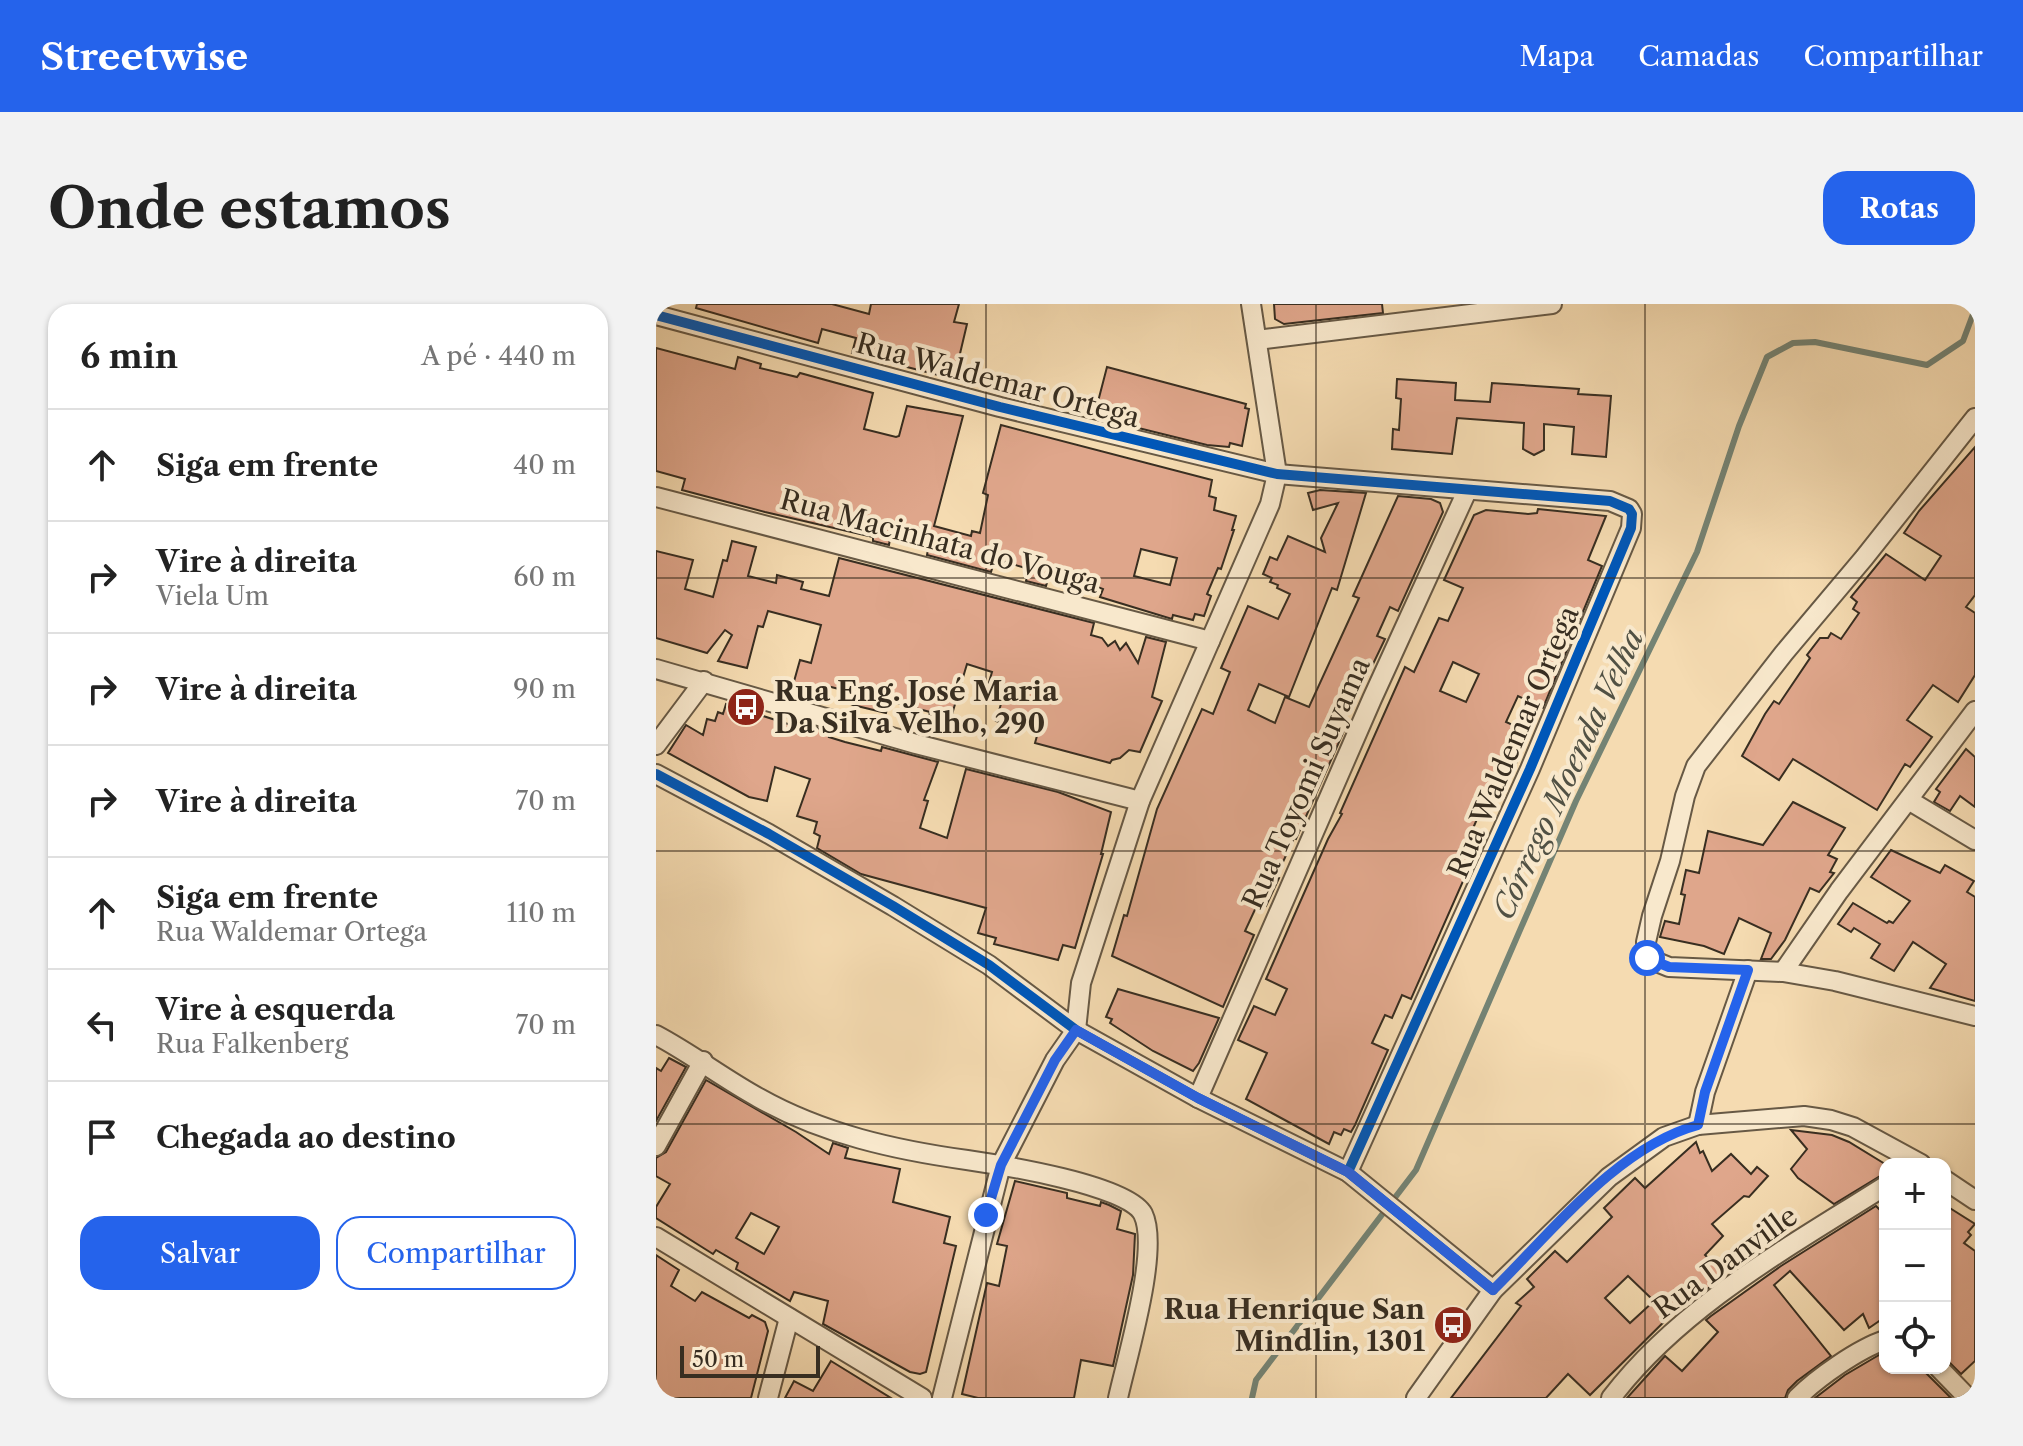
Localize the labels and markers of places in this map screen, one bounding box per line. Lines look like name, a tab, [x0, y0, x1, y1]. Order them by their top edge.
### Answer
place label: Rua Eng. José Maria Da Silva Velho, 290	[774, 674, 1059, 740]
bus stop icon: Rua Eng. José Maria Da Silva Velho, 290	[725, 686, 767, 728]
place label: Rua Henrique San Mindlin, 1301	[1164, 1292, 1425, 1358]
bus stop icon: Rua Henrique San Mindlin, 1301	[1432, 1304, 1474, 1346]

